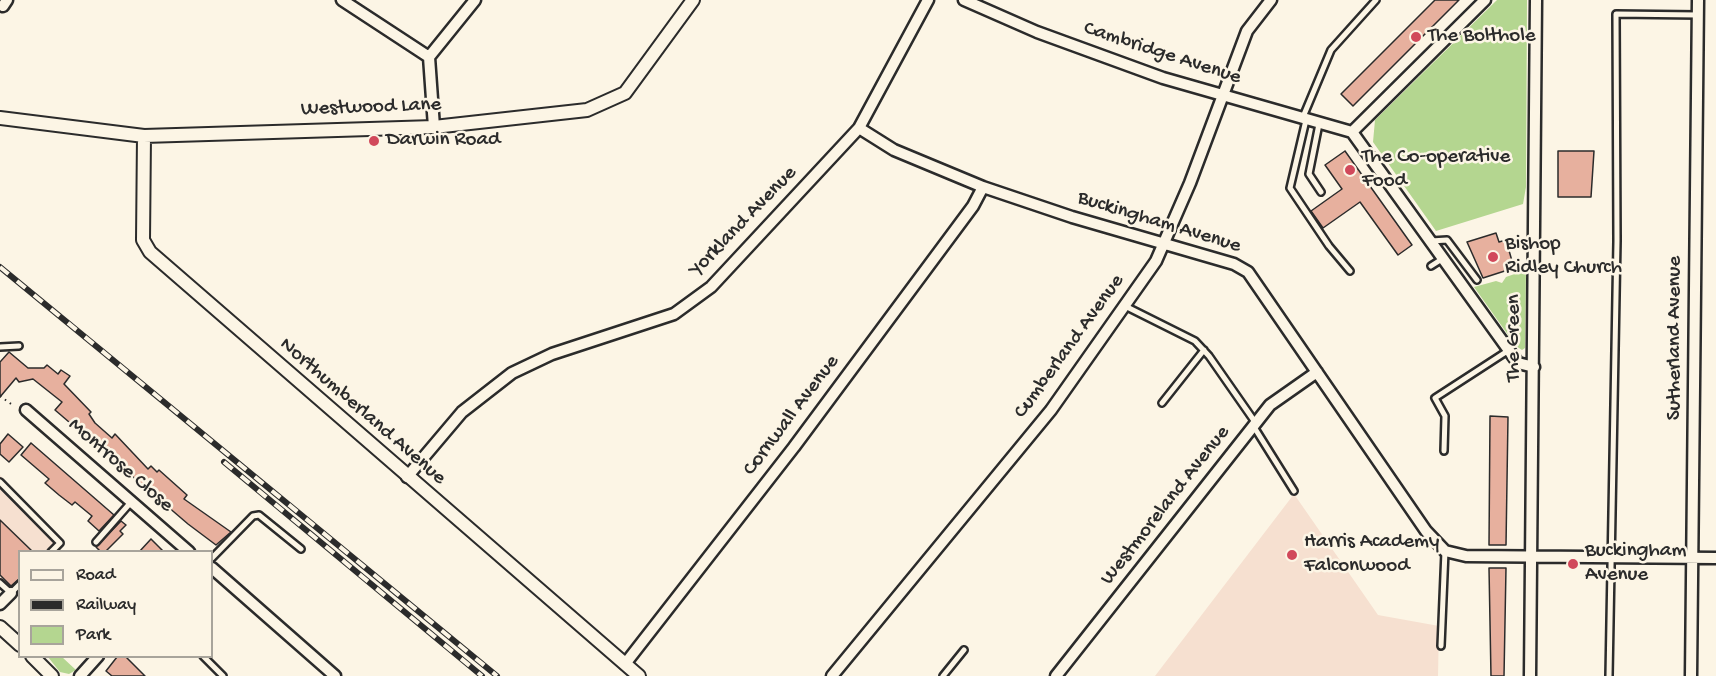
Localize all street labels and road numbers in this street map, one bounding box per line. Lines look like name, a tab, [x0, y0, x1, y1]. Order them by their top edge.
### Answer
street label: Cambridge Avenue	[1080, 17, 1244, 91]
street label: Westwood Lane	[300, 93, 442, 123]
street label: Yorkland Avenue	[685, 161, 803, 283]
street label: Buckingham Avenue	[1074, 186, 1244, 260]
street label: Sutherland Avenue	[1663, 256, 1689, 420]
street label: Cumberland Avenue	[1009, 270, 1131, 424]
street label: The Green	[1502, 294, 1528, 382]
street label: Northumberland Avenue	[273, 333, 451, 491]
street label: Cornwall Avenue	[738, 351, 846, 481]
street label: Montrose Close	[62, 413, 178, 519]
street label: Westmoreland Avenue	[1096, 421, 1236, 591]

